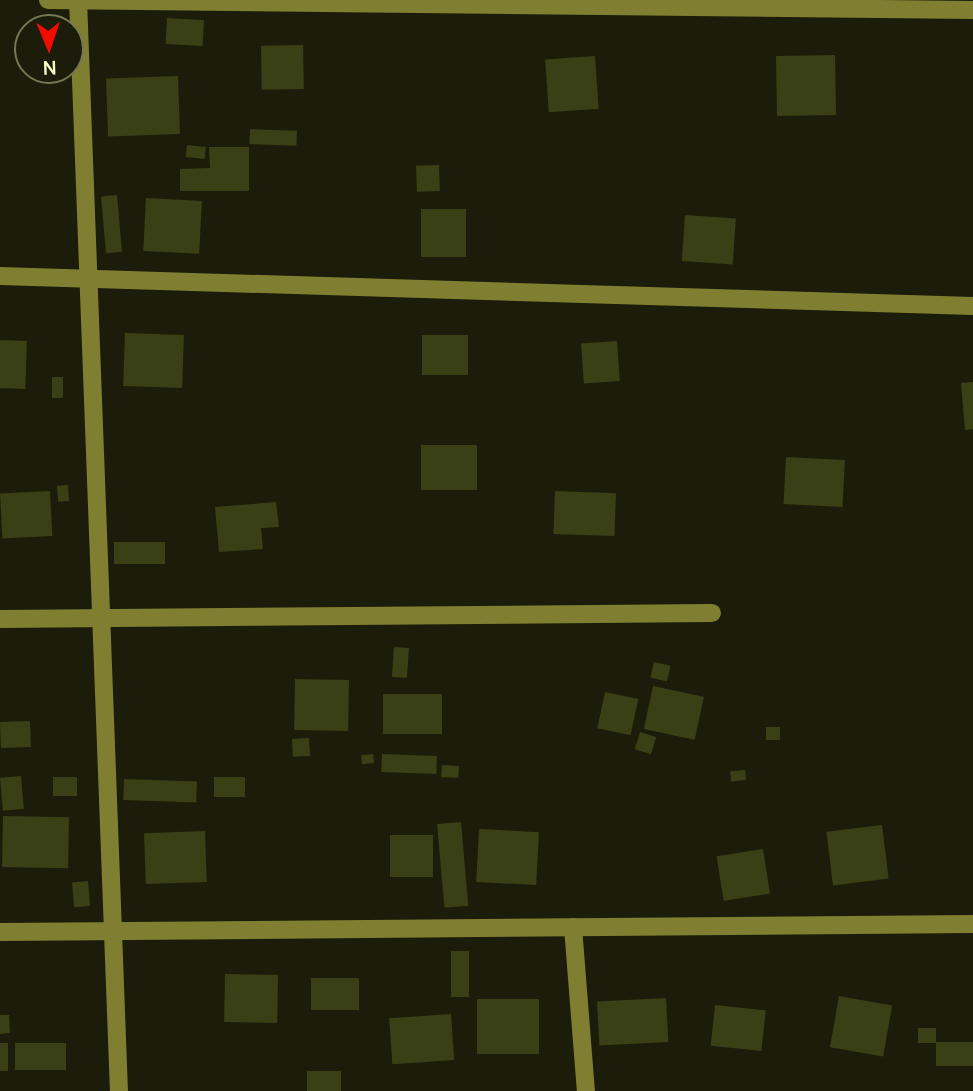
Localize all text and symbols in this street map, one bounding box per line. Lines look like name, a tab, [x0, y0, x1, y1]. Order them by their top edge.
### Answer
north arrow	[14, 14, 84, 84]
text: N	[42, 55, 57, 81]

